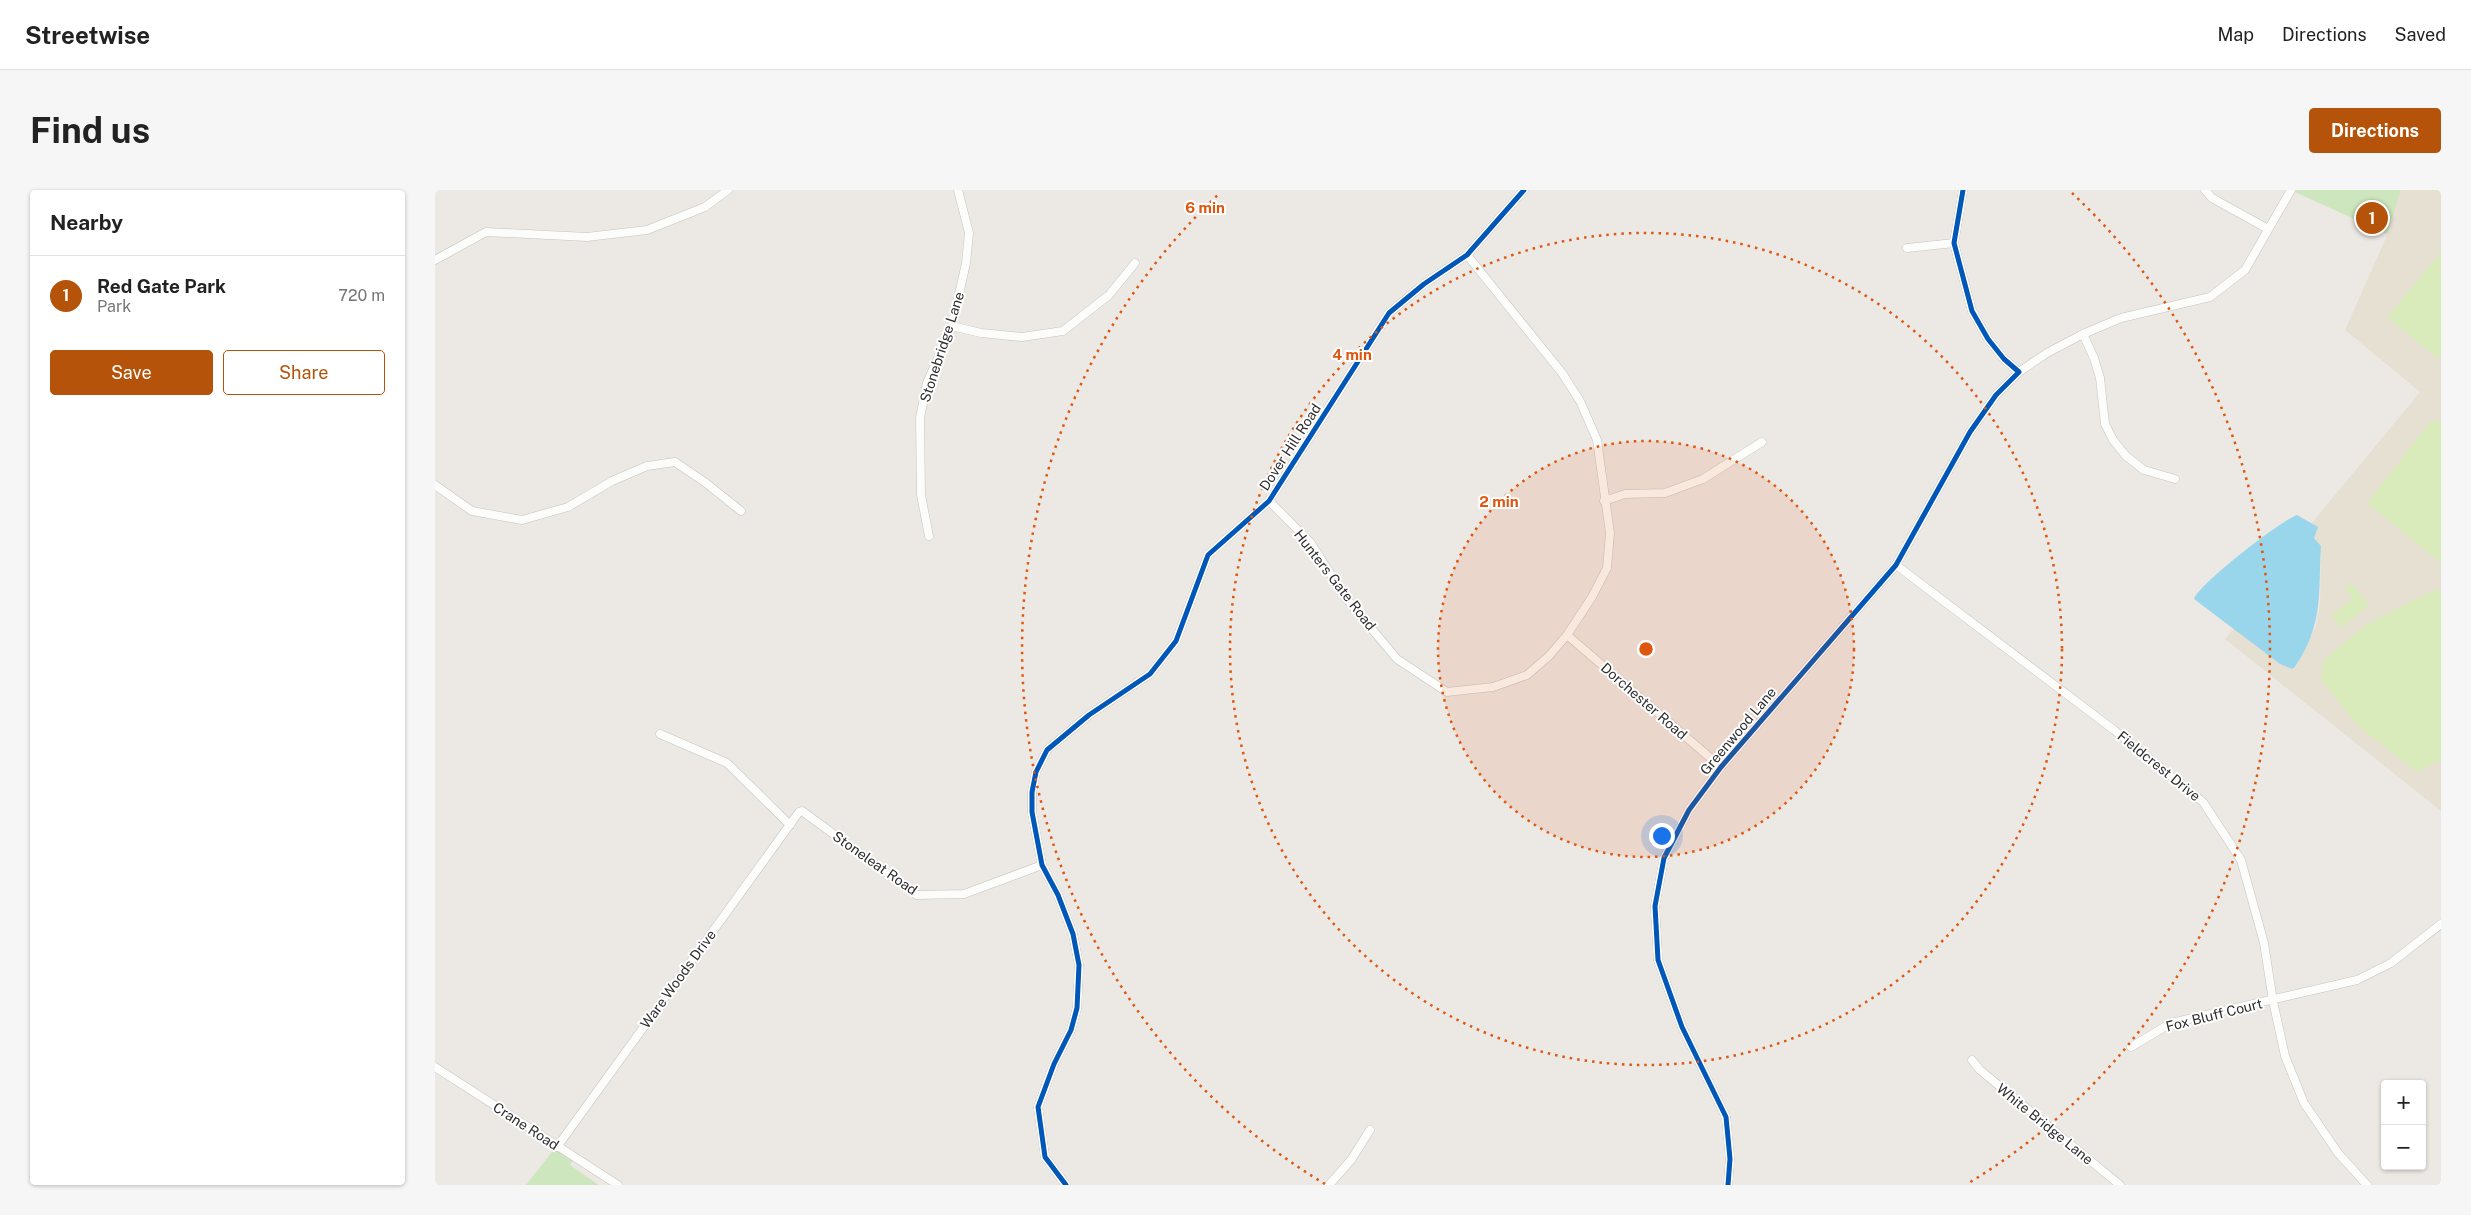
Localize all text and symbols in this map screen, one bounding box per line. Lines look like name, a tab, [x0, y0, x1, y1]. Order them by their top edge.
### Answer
text: Streetwise	[25, 21, 150, 49]
text: Map	[2217, 24, 2254, 45]
text: Directions	[2282, 24, 2367, 45]
text: Saved	[2395, 24, 2446, 45]
button: Directions	[2309, 108, 2441, 153]
text: Find us	[30, 110, 150, 151]
text: 6 min	[1185, 199, 1225, 216]
pin: 1	[2356, 199, 2388, 237]
text: Nearby	[50, 210, 123, 235]
text: Red Gate Park	[97, 275, 226, 297]
text: 1	[63, 286, 69, 305]
text: 720 m	[338, 286, 385, 305]
street label: Stonebridge Lane	[917, 290, 967, 404]
text: Park	[97, 297, 131, 316]
text: 4 min	[1332, 346, 1372, 363]
button: Save	[50, 350, 213, 395]
button: Share	[223, 350, 385, 395]
street label: Dover Hill Road	[1256, 401, 1324, 493]
text: 2 min	[1479, 493, 1519, 510]
street label: Hunters Gate Road	[1291, 527, 1379, 633]
centre of rings	[1637, 640, 1655, 658]
street label: Dorchester Road	[1598, 659, 1690, 743]
street label: Greenwood Lane	[1697, 684, 1779, 778]
street label: Fieldcrest Drive	[2114, 728, 2204, 804]
your location	[1649, 823, 1675, 849]
street label: Stoneleat Road	[830, 828, 920, 898]
street label: Ware Woods Drive	[637, 927, 719, 1031]
street label: Fox Bluff Court	[2164, 995, 2264, 1035]
street label: White Bridge Lane	[1994, 1080, 2096, 1168]
map controls	[2381, 1080, 2426, 1170]
button: +	[2381, 1080, 2426, 1125]
street label: Crane Road	[490, 1099, 562, 1153]
button: −	[2381, 1125, 2426, 1170]

